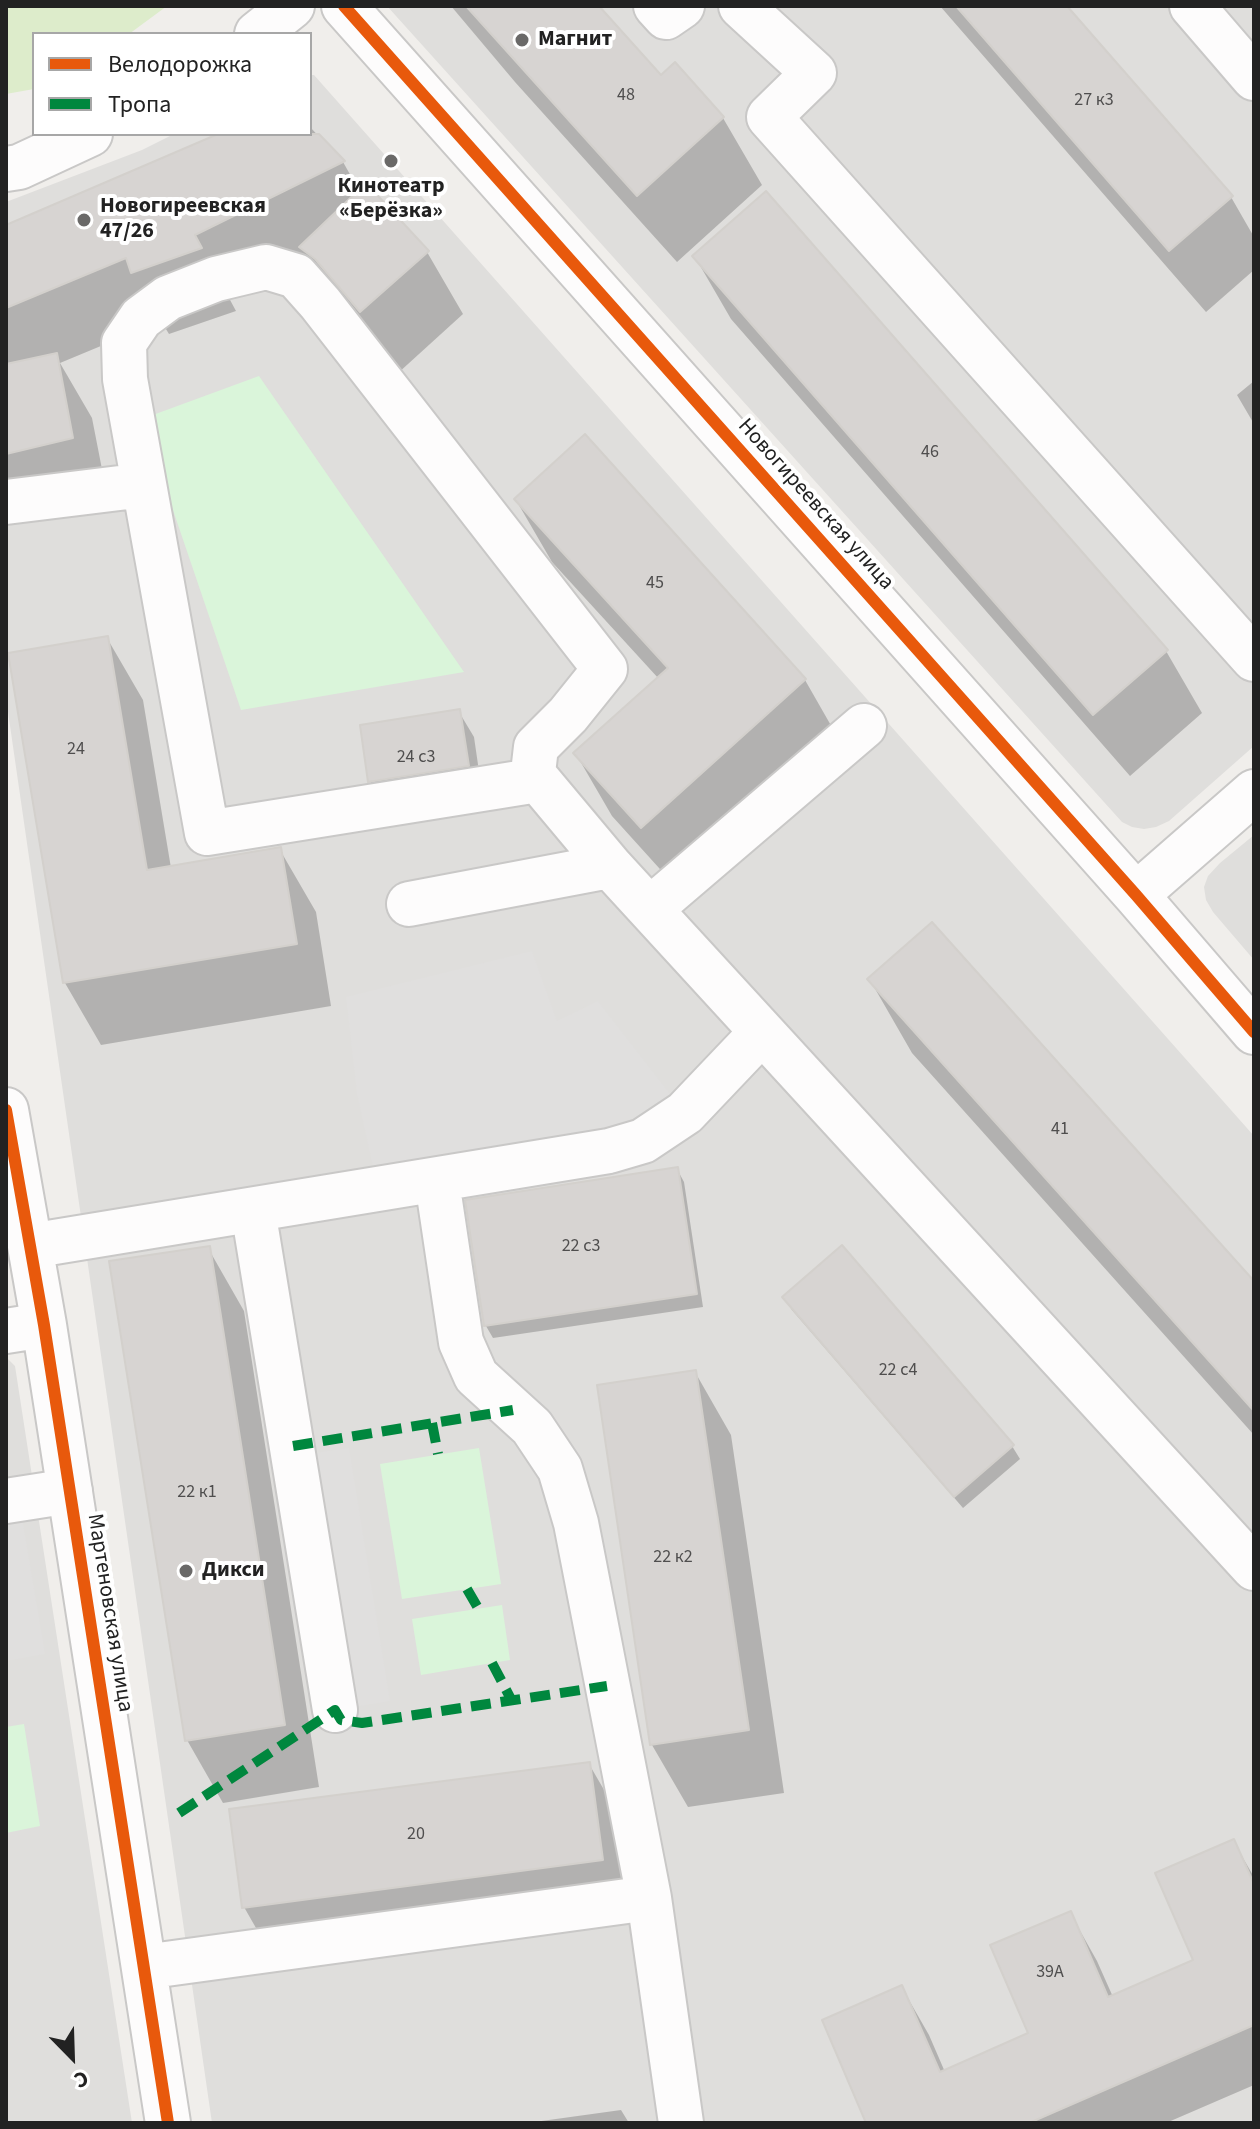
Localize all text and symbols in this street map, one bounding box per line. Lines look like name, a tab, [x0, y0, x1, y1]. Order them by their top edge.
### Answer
place label: Магнит	[538, 27, 612, 53]
marker: Магнит	[513, 31, 531, 49]
legend	[32, 32, 312, 136]
text: Велодорожка	[108, 47, 252, 82]
house number: 48	[617, 85, 635, 107]
text: Тропа	[108, 87, 171, 122]
house number: 27 к3	[1074, 90, 1114, 112]
marker: Кинотеатр «Берёзка»	[382, 152, 400, 170]
place label: Кинотеатр «Берёзка»	[338, 174, 444, 226]
place label: Новогиреевская 47/26	[100, 194, 266, 246]
marker: Новогиреевская 47/26	[75, 211, 93, 229]
street label: Новогиреевская улица	[731, 414, 899, 596]
house number: 46	[921, 442, 939, 464]
house number: 45	[646, 573, 664, 595]
house number: 24	[67, 739, 85, 761]
house number: 24 с3	[397, 747, 435, 769]
house number: 41	[1051, 1119, 1069, 1141]
house number: 22 с3	[562, 1236, 600, 1258]
house number: 22 с4	[879, 1360, 917, 1382]
house number: 22 к1	[177, 1482, 217, 1504]
street label: Мартеновская улица	[80, 1512, 138, 1714]
house number: 22 к2	[653, 1547, 693, 1569]
place label: Дикси	[202, 1558, 265, 1584]
marker: Дикси	[177, 1562, 195, 1580]
house number: 20	[407, 1824, 425, 1846]
house number: 39А	[1036, 1962, 1064, 1984]
north arrow	[32, 2017, 112, 2097]
text: С	[69, 2062, 94, 2096]

